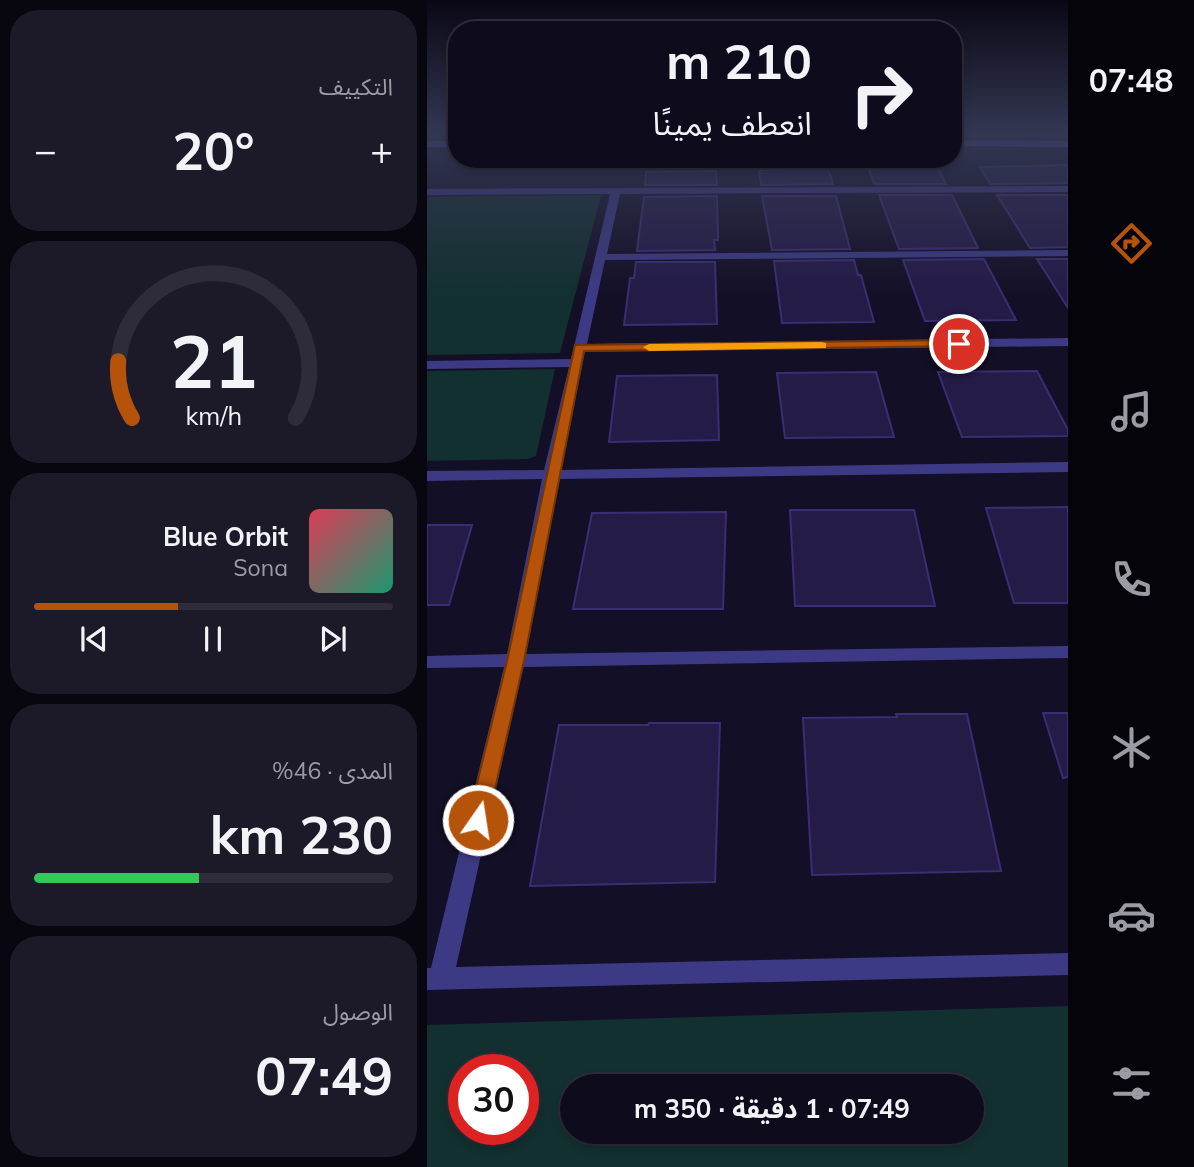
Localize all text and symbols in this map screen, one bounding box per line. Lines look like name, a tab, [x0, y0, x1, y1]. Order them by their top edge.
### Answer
text: 210 m	[666, 30, 812, 91]
icon: right	[836, 49, 927, 140]
text: 07:48	[1089, 60, 1173, 100]
text: التكييف	[319, 72, 393, 101]
text: انعطف يمينًا	[653, 103, 812, 143]
text: 20°	[172, 118, 255, 183]
text: −	[34, 126, 57, 174]
text: +	[370, 126, 393, 174]
icon: directions	[1107, 219, 1156, 268]
pin	[929, 314, 989, 374]
text: 21	[170, 316, 257, 407]
icon: arrive	[940, 325, 978, 363]
icon: music	[1107, 387, 1156, 436]
text: km/h	[185, 400, 242, 431]
text: Blue Orbit	[163, 520, 288, 553]
text: Sona	[233, 553, 288, 582]
icon: phone	[1107, 555, 1156, 604]
icon: previous	[75, 620, 113, 658]
icon: pause	[194, 620, 232, 658]
icon: next	[314, 620, 352, 658]
icon: climate	[1107, 723, 1156, 772]
text: المدى · 46%	[272, 756, 393, 785]
position arrow	[441, 783, 515, 857]
text: 230 km	[210, 802, 393, 867]
icon: car	[1107, 891, 1156, 940]
text: الوصول	[323, 997, 393, 1026]
text: 07:49	[255, 1043, 393, 1108]
speed limit sign: 30	[448, 1054, 539, 1145]
icon: filters	[1107, 1059, 1156, 1108]
text: 07:49 · 1 دقيقة · 350 m	[634, 1092, 910, 1125]

